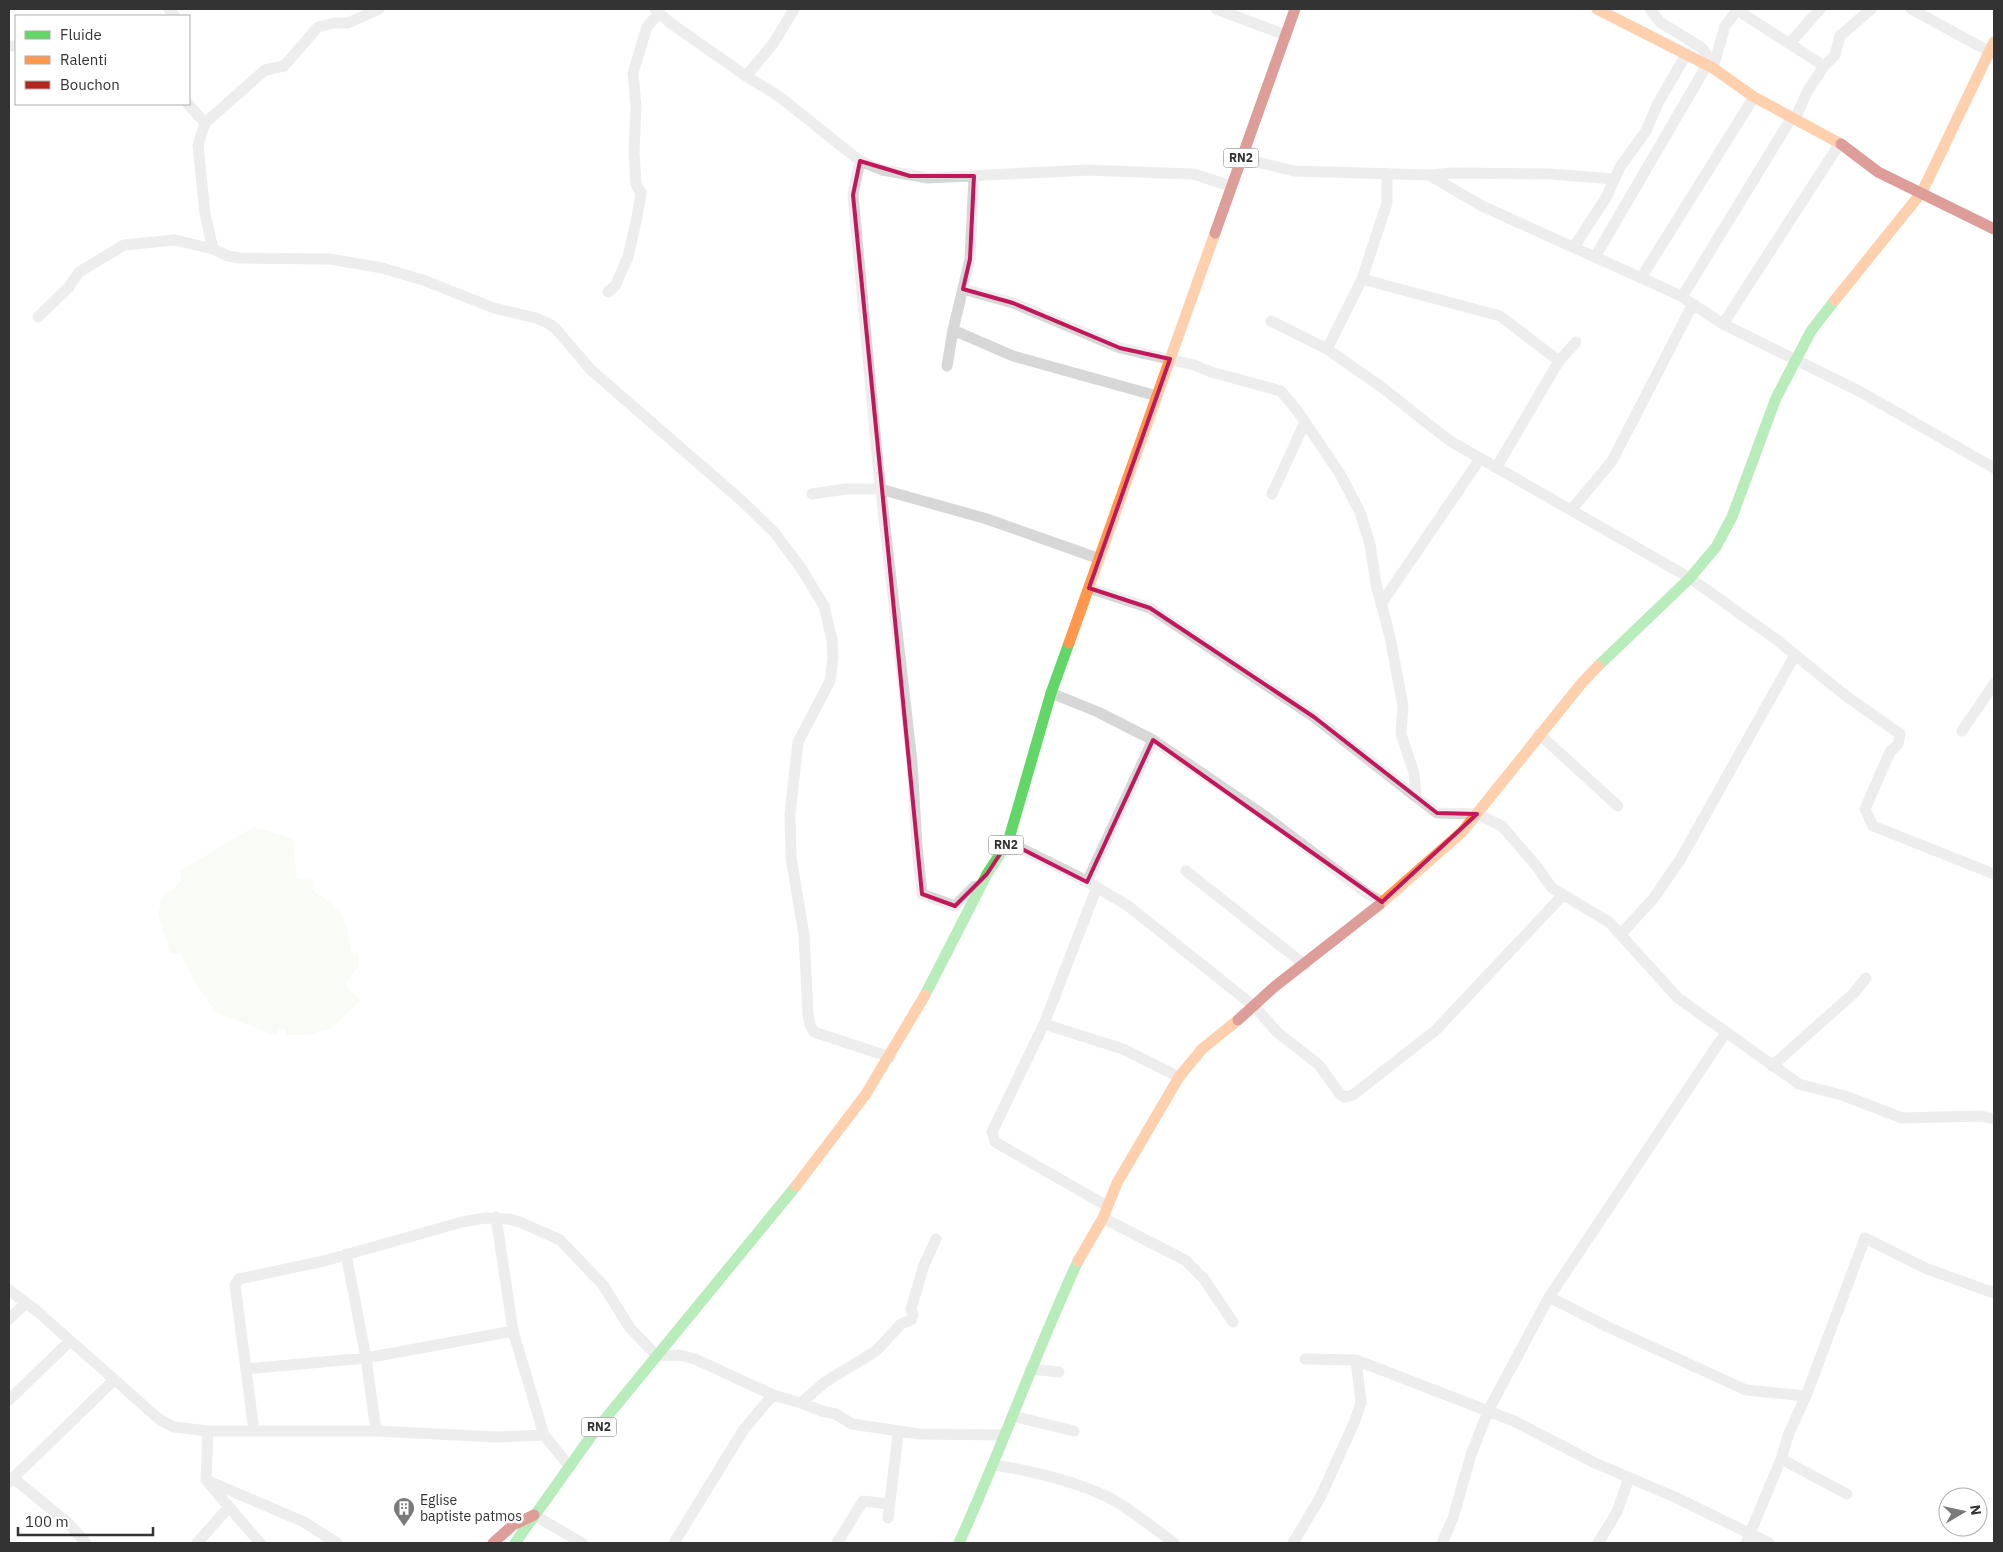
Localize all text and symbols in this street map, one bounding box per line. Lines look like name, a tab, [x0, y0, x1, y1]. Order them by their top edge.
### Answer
legend	[15, 15, 190, 105]
text: Fluide	[60, 25, 102, 44]
text: Ralenti	[60, 50, 107, 69]
text: Bouchon	[60, 75, 120, 94]
road number: RN2	[1224, 148, 1258, 168]
road number: RN2	[988, 836, 1024, 854]
road number: RN2	[582, 1418, 616, 1436]
north arrow	[1938, 1487, 1988, 1537]
place label: Eglise baptiste patmos	[420, 1491, 522, 1525]
building icon: Eglise baptiste patmos	[392, 1496, 416, 1527]
scale bar	[18, 1504, 152, 1536]
text: N	[1966, 1504, 1986, 1516]
text: 100 m	[25, 1512, 69, 1531]

